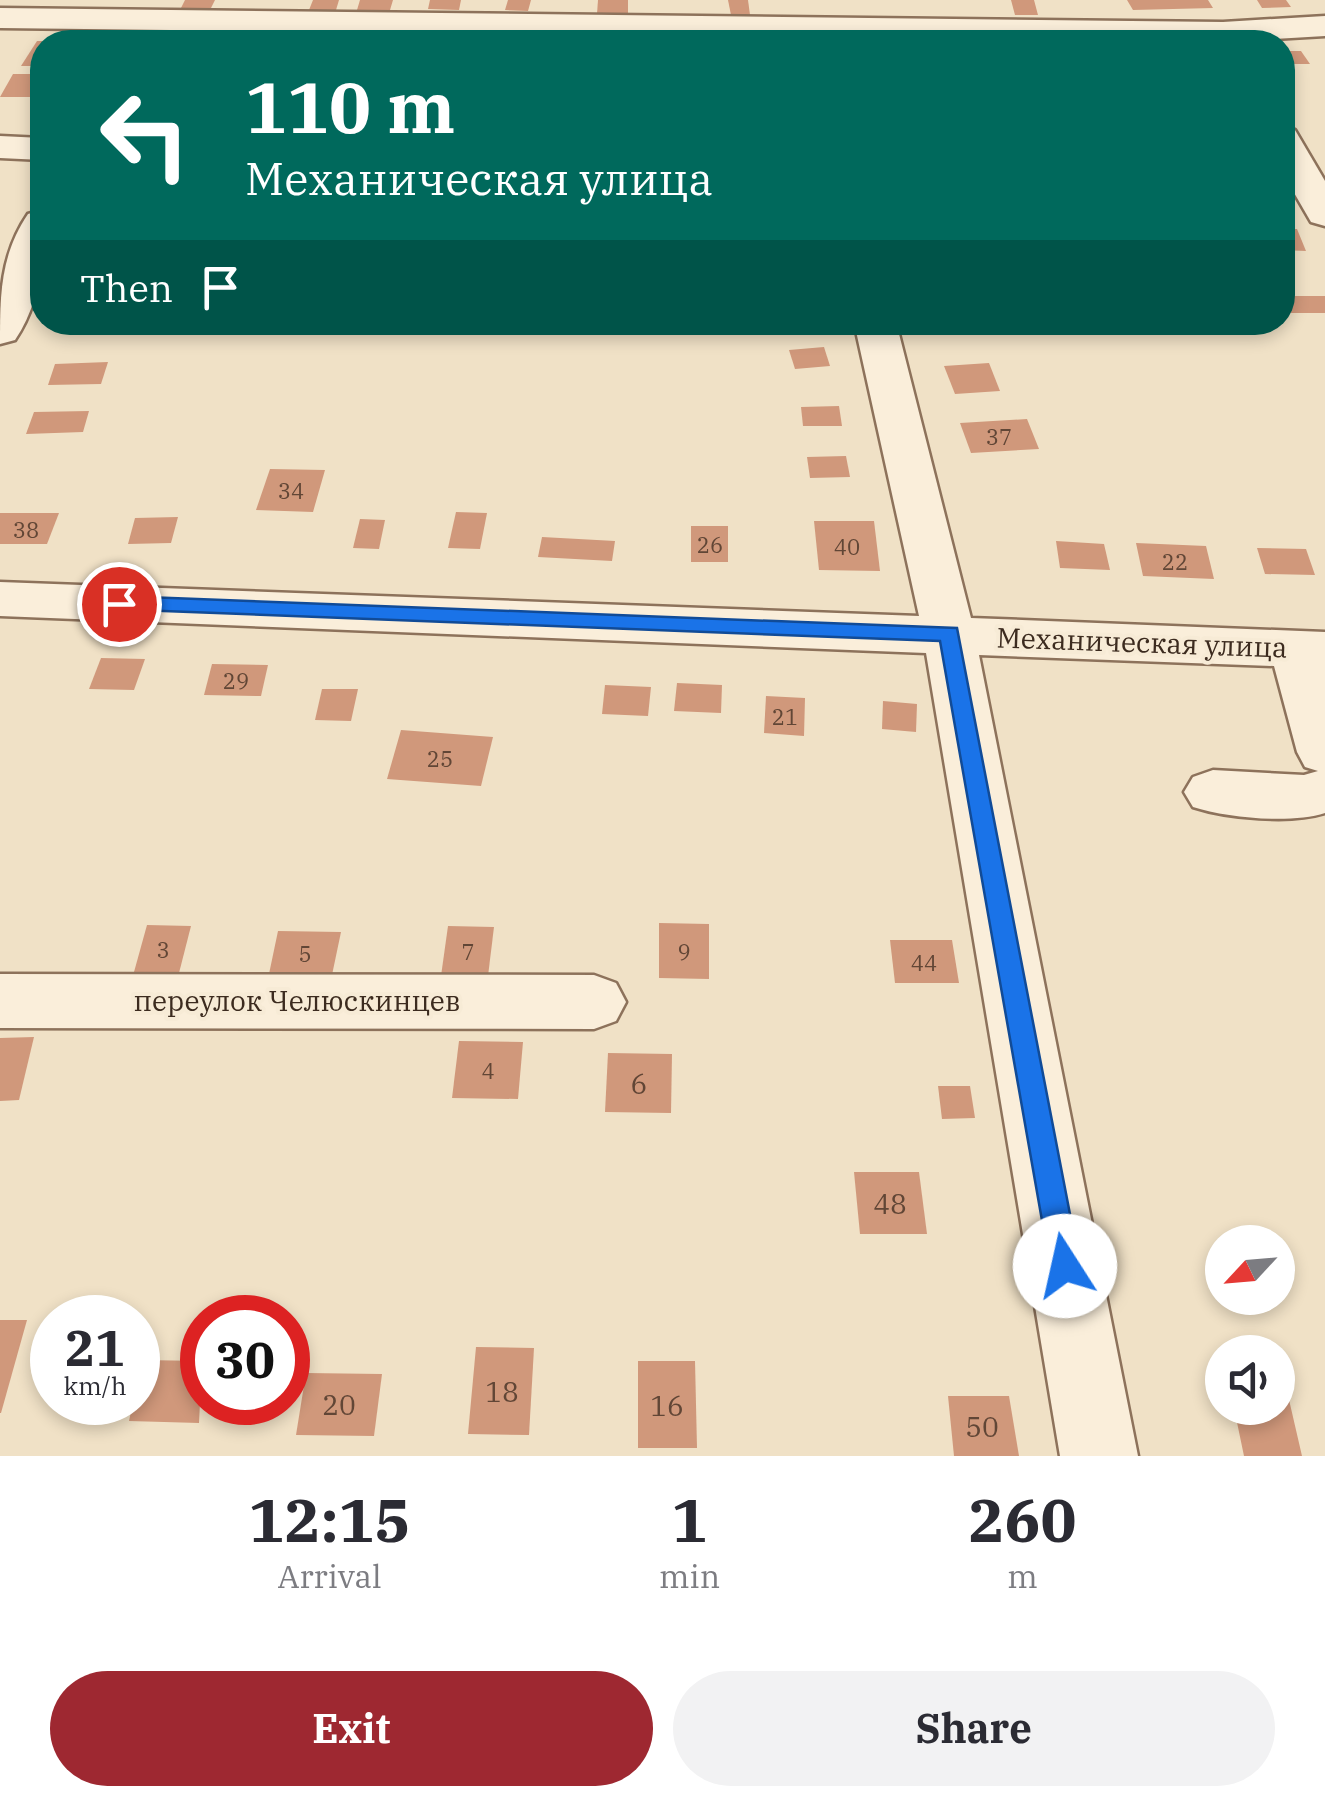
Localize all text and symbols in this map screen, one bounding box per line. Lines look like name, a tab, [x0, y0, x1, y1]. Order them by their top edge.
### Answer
text: 110 m	[245, 61, 455, 152]
icon: left	[80, 70, 210, 200]
text: Механическая улица	[245, 149, 713, 207]
icon: arrive	[193, 260, 248, 315]
text: Then	[80, 263, 173, 312]
house number: 37	[986, 422, 1012, 451]
house number: 34	[278, 476, 304, 505]
house number: 38	[13, 515, 39, 544]
house number: 26	[697, 530, 723, 559]
house number: 40	[834, 532, 860, 561]
house number: 22	[1162, 547, 1188, 576]
pin	[77, 562, 162, 647]
icon: arrive	[92, 577, 147, 632]
street label: Механическая улица	[996, 618, 1288, 666]
house number: 29	[223, 666, 249, 695]
house number: 21	[772, 702, 798, 731]
house number: 25	[427, 744, 453, 773]
house number: 3	[156, 935, 170, 964]
house number: 7	[461, 937, 475, 966]
house number: 9	[677, 937, 691, 966]
house number: 5	[298, 939, 312, 968]
house number: 44	[911, 948, 937, 977]
street label: переулок Челюскинцев	[134, 982, 460, 1019]
house number: 4	[481, 1056, 495, 1085]
house number: 6	[631, 1065, 647, 1102]
house number: 48	[873, 1185, 907, 1222]
position arrow	[1013, 1214, 1117, 1318]
north arrow	[1205, 1225, 1295, 1315]
map controls	[1205, 1225, 1295, 1425]
speed limit sign: 30	[180, 1295, 310, 1425]
text: 21	[65, 1315, 125, 1380]
button: sound	[1205, 1335, 1295, 1425]
text: km/h	[63, 1369, 127, 1402]
house number: 18	[485, 1373, 519, 1410]
house number: 20	[322, 1386, 356, 1423]
house number: 16	[650, 1387, 684, 1424]
house number: 50	[965, 1408, 999, 1445]
text: 12:15	[248, 1480, 411, 1559]
text: 1	[672, 1480, 708, 1559]
text: 260	[969, 1480, 1077, 1559]
text: Arrival	[277, 1555, 382, 1597]
text: min	[659, 1555, 720, 1597]
text: m	[1007, 1555, 1038, 1597]
button: Exit	[50, 1671, 653, 1786]
button: Share	[673, 1671, 1275, 1786]

